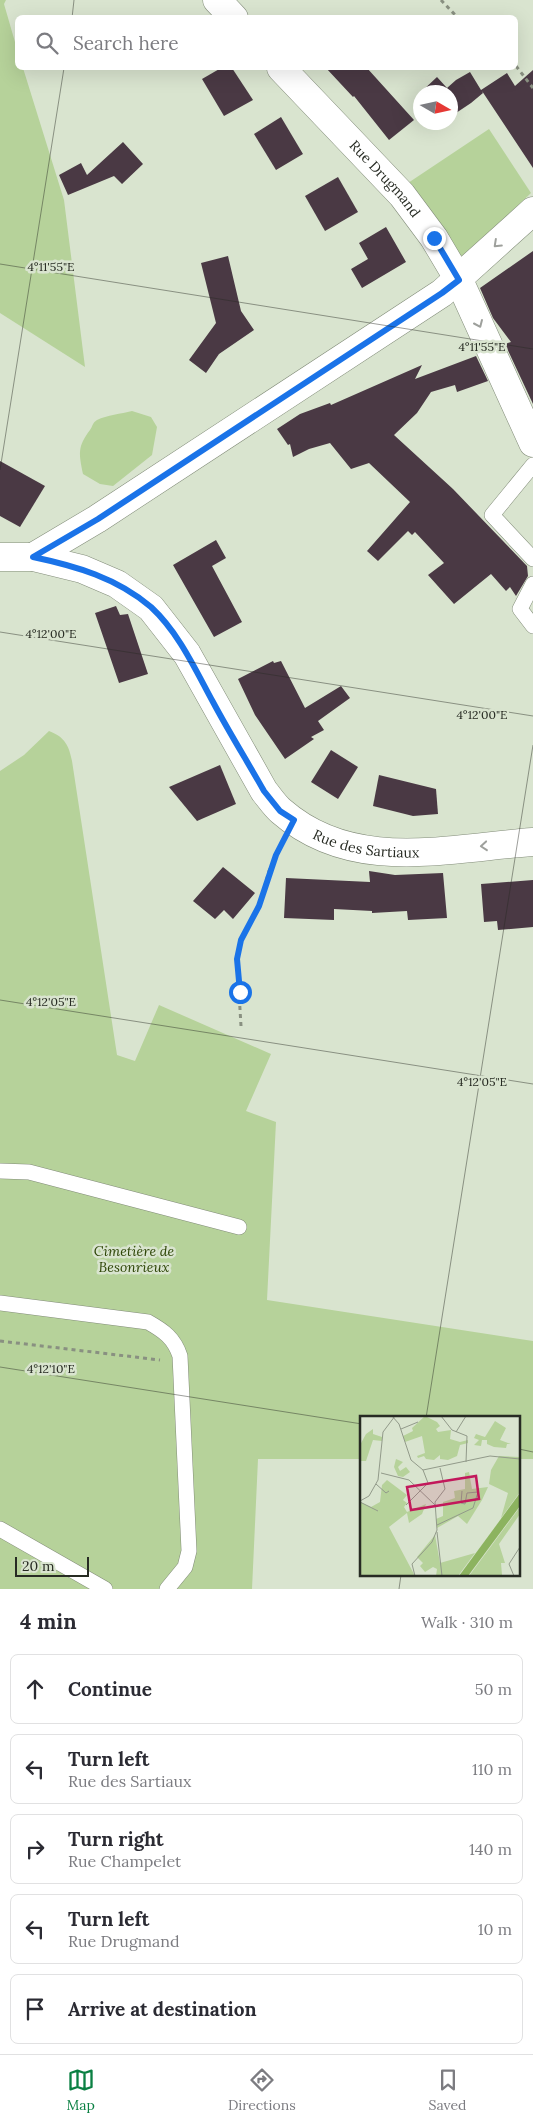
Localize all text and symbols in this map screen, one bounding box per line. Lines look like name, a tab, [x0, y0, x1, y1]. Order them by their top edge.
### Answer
search box	[15, 15, 518, 70]
icon: search	[33, 29, 61, 57]
text: Search here	[73, 31, 179, 55]
north arrow	[413, 85, 458, 130]
street label: Rue Drugmand	[346, 136, 424, 221]
route end	[423, 227, 446, 250]
one-way arrow	[494, 238, 503, 247]
text: 4°11'55"E	[27, 259, 75, 274]
one-way arrow	[473, 319, 483, 328]
text: 4°11'55"E	[458, 339, 506, 354]
text: 4°12'00"E	[25, 626, 77, 641]
text: 4°12'00"E	[456, 707, 508, 722]
street label: Rue des Sartiaux	[310, 825, 420, 861]
one-way arrow	[480, 840, 488, 851]
route start	[229, 981, 252, 1004]
text: 4°12'05"E	[26, 994, 76, 1009]
text: 4°12'05"E	[457, 1074, 507, 1089]
park label: Cimetière de Besonrieux	[94, 1242, 175, 1276]
text: 4°12'10"E	[27, 1361, 75, 1376]
inset map	[360, 1416, 520, 1576]
scale bar	[15, 1554, 89, 1577]
text: 20 m	[22, 1557, 54, 1575]
text: 4 min	[20, 1608, 77, 1635]
text: Walk · 310 m	[421, 1612, 513, 1632]
icon: ahead	[21, 1675, 49, 1703]
text: Continue	[68, 1677, 152, 1701]
text: 50 m	[475, 1679, 512, 1699]
text: Turn left	[68, 1747, 149, 1771]
icon: left	[21, 1755, 49, 1783]
text: 110 m	[472, 1759, 512, 1779]
text: Rue des Sartiaux	[68, 1771, 192, 1791]
text: Turn right	[68, 1827, 164, 1851]
icon: right	[21, 1835, 49, 1863]
text: 140 m	[469, 1839, 512, 1859]
text: Rue Champelet	[68, 1851, 181, 1871]
text: Turn left	[68, 1907, 149, 1931]
icon: left	[21, 1915, 49, 1943]
text: 10 m	[478, 1919, 512, 1939]
text: Rue Drugmand	[68, 1931, 180, 1951]
icon: arrive	[21, 1995, 49, 2023]
text: Arrive at destination	[68, 1997, 257, 2021]
tab: Map	[66, 2066, 95, 2114]
tab: Directions	[228, 2066, 296, 2114]
tab: Saved	[429, 2066, 467, 2114]

